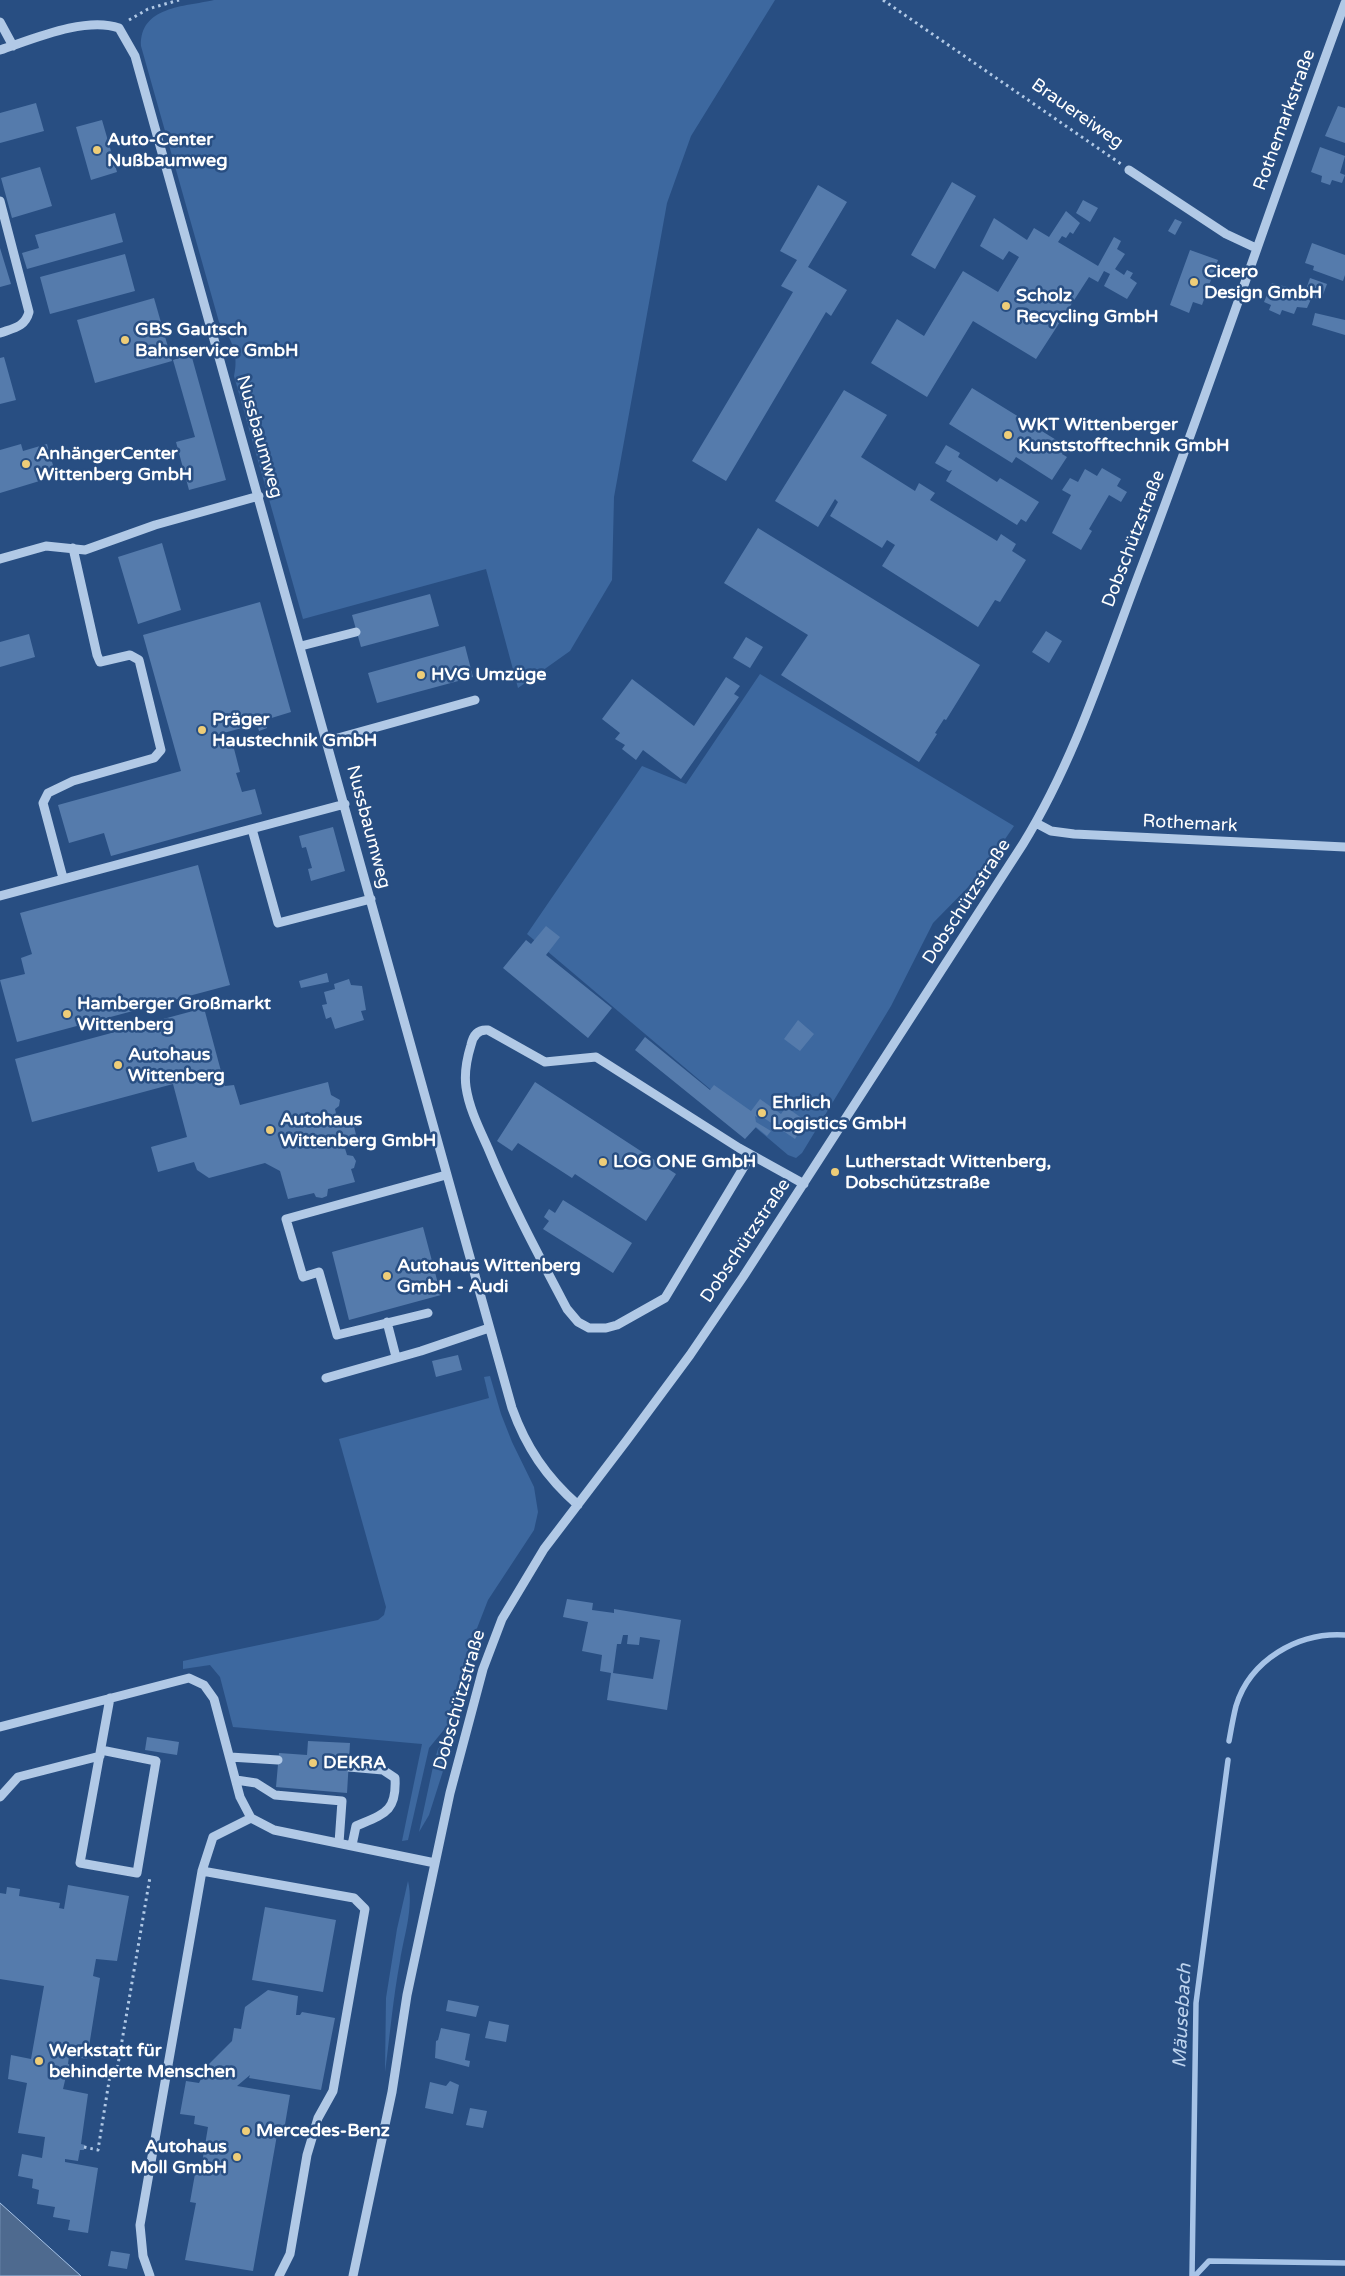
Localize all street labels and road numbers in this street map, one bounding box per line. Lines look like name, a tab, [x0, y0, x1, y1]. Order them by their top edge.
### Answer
street label: Rothemarkstraße	[1249, 47, 1321, 193]
street label: Brauereiweg	[1027, 74, 1127, 154]
street label: Nussbaumweg	[231, 373, 287, 501]
street label: Dobschützstraße	[1098, 467, 1170, 611]
street label: Nussbaumweg	[341, 763, 395, 891]
street label: Rothemark	[1142, 811, 1238, 837]
street label: Dobschützstraße	[918, 835, 1016, 969]
street label: Dobschützstraße	[697, 1175, 795, 1307]
street label: Dobschützstraße	[430, 1627, 490, 1773]

